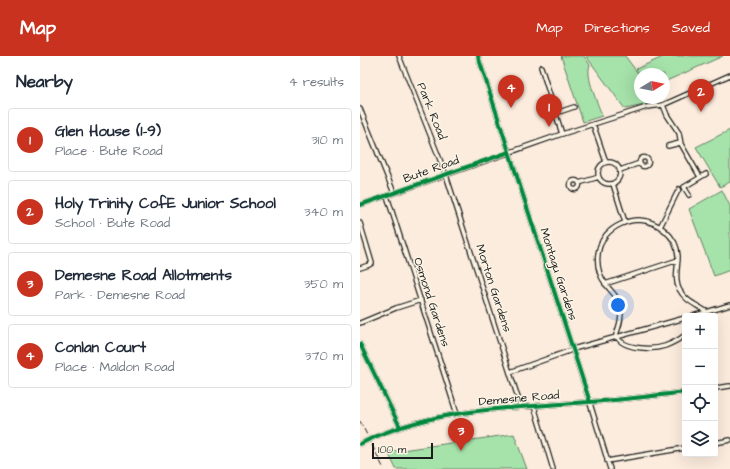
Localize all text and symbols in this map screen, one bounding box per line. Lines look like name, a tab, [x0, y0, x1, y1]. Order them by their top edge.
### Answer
text: Map	[20, 15, 56, 42]
text: Map	[536, 18, 563, 38]
text: Directions	[585, 18, 650, 38]
text: Saved	[672, 18, 710, 38]
north arrow	[634, 68, 670, 104]
text: Nearby	[16, 70, 73, 94]
text: 4 results	[289, 73, 344, 91]
pin: 4	[498, 75, 524, 108]
pin: 2	[688, 79, 714, 112]
street label: Park Road	[412, 80, 451, 142]
pin: 1	[536, 94, 562, 127]
text: Glen House (1-9)	[55, 121, 161, 142]
text: 1	[29, 131, 31, 149]
text: 310 m	[311, 131, 343, 149]
text: Place · Bute Road	[55, 142, 163, 160]
street label: Bute Road	[401, 152, 461, 187]
text: Holy Trinity CofE Junior School	[55, 193, 276, 214]
text: 2	[26, 203, 34, 221]
text: 340 m	[304, 203, 343, 221]
text: School · Bute Road	[55, 214, 170, 232]
street label: Montagu Gardens	[535, 226, 582, 323]
street label: Morton Gardens	[471, 242, 516, 334]
street label: Osmond Gardens	[409, 255, 454, 349]
text: Demesne Road Allotments	[55, 265, 232, 286]
text: 3	[27, 275, 33, 293]
text: 350 m	[304, 275, 343, 293]
text: Park · Demesne Road	[55, 286, 185, 304]
your location	[608, 295, 628, 315]
map controls	[682, 313, 718, 457]
button: +	[682, 313, 718, 349]
text: Conlan Court	[55, 337, 146, 358]
text: 4	[26, 347, 34, 365]
text: 370 m	[305, 347, 343, 365]
button: −	[682, 349, 718, 385]
text: Place · Maldon Road	[55, 358, 174, 376]
button: locate	[682, 385, 718, 421]
street label: Demesne Road	[478, 387, 560, 410]
pin: 3	[448, 418, 474, 451]
button: layers	[682, 421, 718, 457]
scale bar	[372, 441, 433, 460]
text: 100 m	[378, 442, 406, 457]

